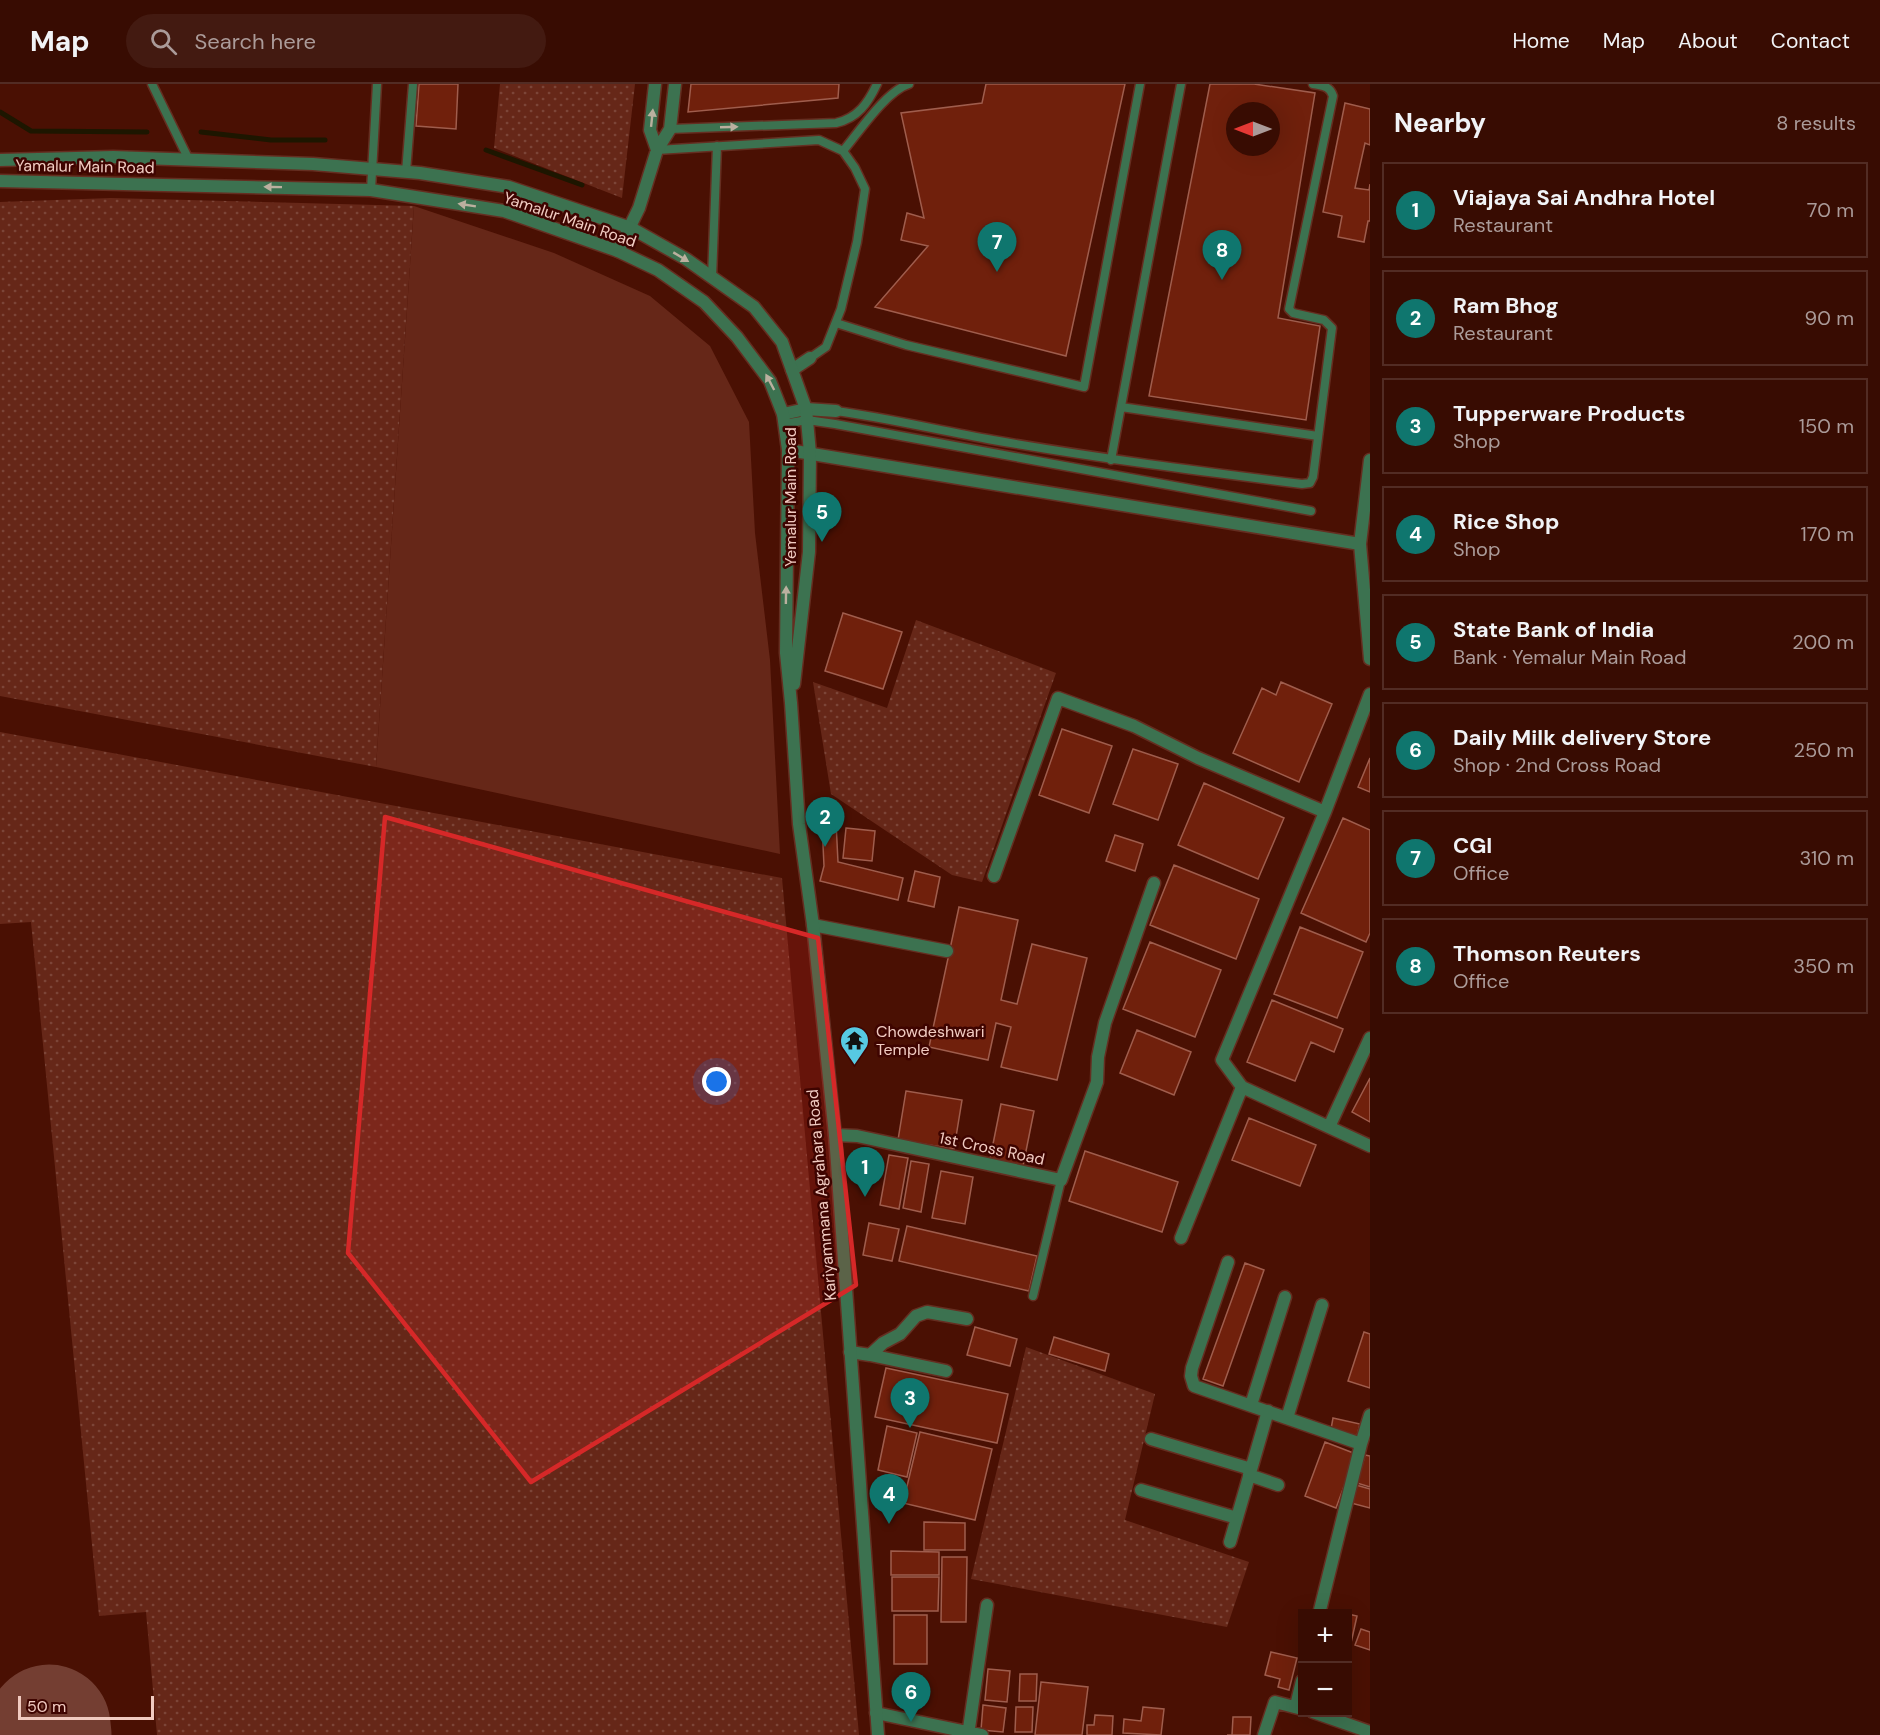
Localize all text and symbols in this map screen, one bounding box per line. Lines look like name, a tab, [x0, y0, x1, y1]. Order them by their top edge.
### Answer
search box	[126, 14, 546, 68]
text: Map	[30, 23, 90, 60]
icon: search	[147, 25, 180, 58]
text: Search here	[195, 27, 316, 56]
text: Home	[1512, 27, 1570, 55]
text: Map	[1603, 27, 1645, 55]
text: About	[1678, 27, 1738, 55]
text: Contact	[1771, 27, 1850, 55]
north arrow	[1226, 102, 1280, 156]
text: Nearby	[1394, 106, 1486, 140]
one-way arrow	[647, 108, 657, 127]
text: 8 results	[1776, 110, 1856, 136]
one-way arrow	[719, 122, 738, 131]
street label: Yamalur Main Road	[15, 155, 155, 178]
one-way arrow	[263, 182, 282, 192]
text: Viajaya Sai Andhra Hotel	[1453, 183, 1715, 212]
street label: Yamalur Main Road	[501, 187, 639, 252]
text: 1	[1412, 197, 1419, 223]
text: 70 m	[1807, 197, 1854, 223]
one-way arrow	[457, 200, 476, 209]
text: Restaurant	[1453, 212, 1553, 238]
pin: 7	[978, 222, 1016, 272]
pin: 8	[1202, 230, 1242, 280]
one-way arrow	[673, 251, 689, 262]
text: Ram Bhog	[1453, 291, 1559, 320]
text: 2	[1410, 305, 1421, 331]
text: 90 m	[1805, 305, 1854, 331]
text: Restaurant	[1453, 320, 1553, 346]
one-way arrow	[765, 373, 775, 391]
text: Tupperware Products	[1453, 399, 1685, 428]
text: 3	[1409, 413, 1422, 439]
text: 150 m	[1799, 413, 1854, 439]
street label: Yemalur Main Road	[780, 427, 801, 567]
text: Shop	[1453, 428, 1500, 454]
pin: 5	[802, 492, 842, 542]
text: Rice Shop	[1453, 507, 1559, 536]
text: 4	[1409, 521, 1422, 547]
text: 170 m	[1801, 521, 1854, 547]
text: Shop	[1453, 536, 1500, 562]
one-way arrow	[781, 585, 791, 604]
text: State Bank of India	[1453, 615, 1654, 644]
text: 5	[1409, 629, 1422, 655]
text: 200 m	[1792, 629, 1854, 655]
text: Bank · Yemalur Main Road	[1453, 644, 1687, 670]
text: Daily Milk delivery Store	[1453, 723, 1711, 752]
text: 6	[1409, 737, 1422, 763]
text: 250 m	[1793, 737, 1854, 763]
text: Shop · 2nd Cross Road	[1453, 752, 1661, 778]
pin: 2	[806, 798, 844, 847]
text: CGI	[1453, 831, 1492, 860]
text: 7	[1410, 845, 1421, 871]
text: 310 m	[1799, 845, 1854, 871]
text: Office	[1453, 860, 1509, 886]
text: Thomson Reuters	[1453, 939, 1641, 968]
text: 8	[1409, 953, 1422, 979]
text: 350 m	[1793, 953, 1854, 979]
text: Office	[1453, 968, 1509, 994]
place label: Chowdeshwari Temple	[876, 1021, 985, 1060]
temple icon: Chowdeshwari Temple	[839, 1024, 871, 1066]
your location	[702, 1067, 731, 1096]
street label: Kariyammana Agrahara Road	[802, 1088, 841, 1302]
street label: 1st Cross Road	[937, 1127, 1047, 1170]
pin: 1	[846, 1148, 884, 1197]
pin: 3	[890, 1378, 930, 1428]
pin: 4	[870, 1474, 908, 1524]
map controls	[1298, 1609, 1352, 1717]
button: +	[1298, 1609, 1352, 1663]
button: −	[1298, 1663, 1352, 1717]
pin: 6	[892, 1672, 930, 1722]
scale bar	[18, 1693, 154, 1720]
text: 50 m	[27, 1696, 66, 1717]

